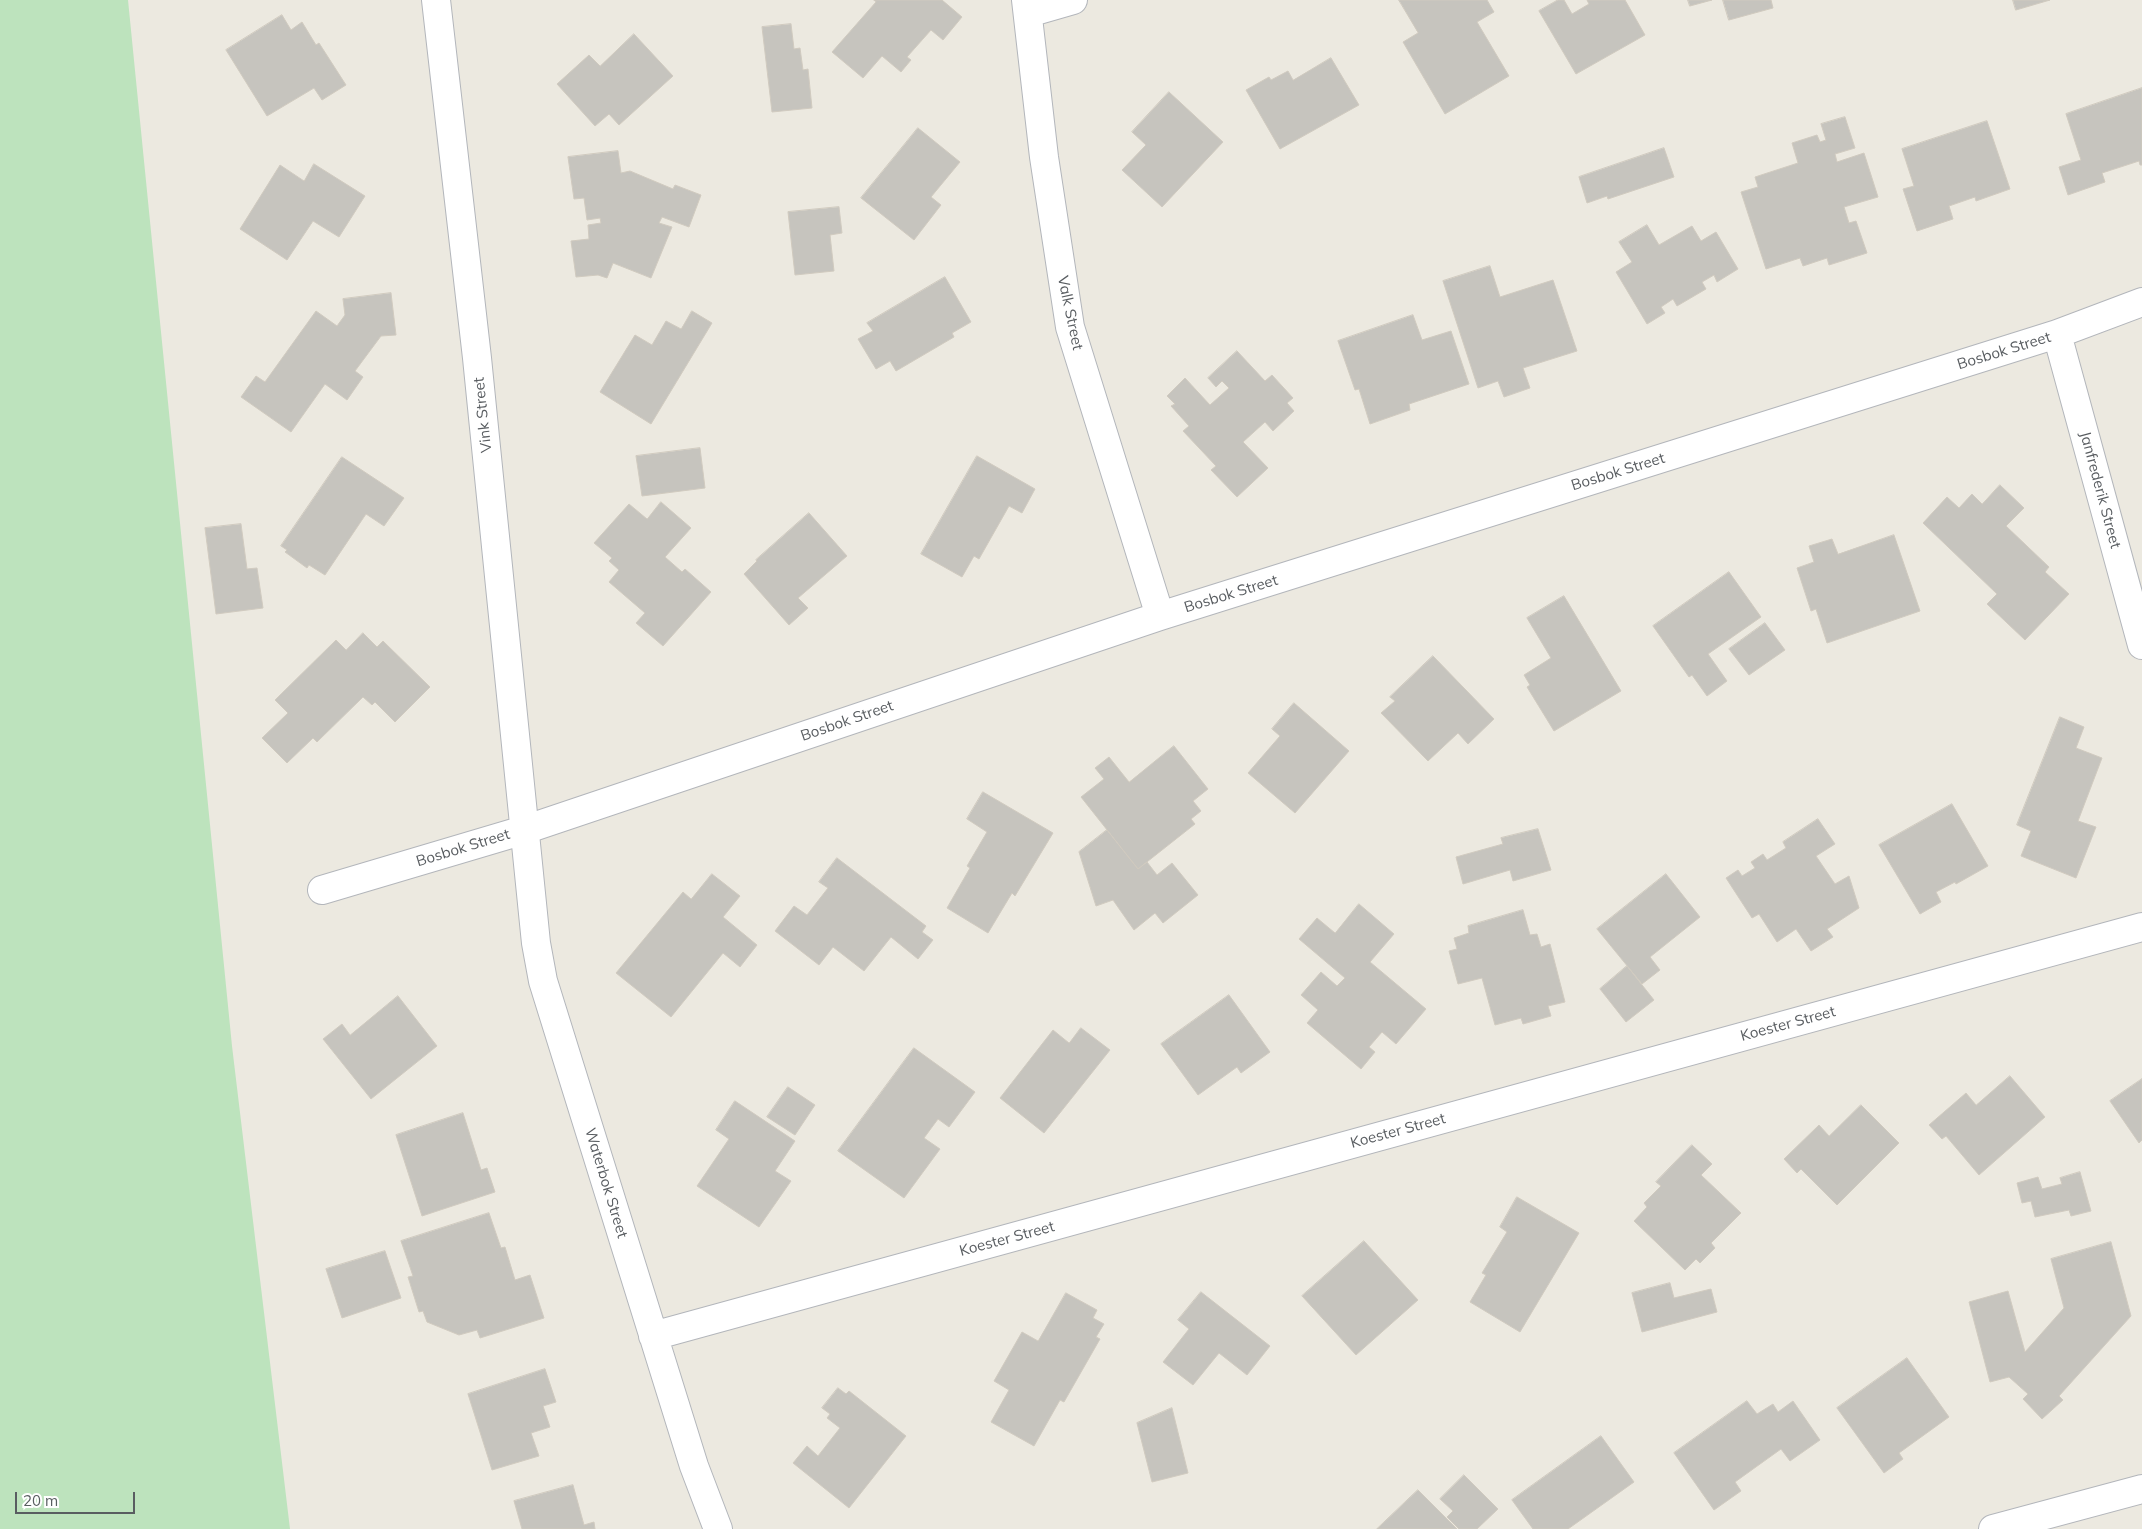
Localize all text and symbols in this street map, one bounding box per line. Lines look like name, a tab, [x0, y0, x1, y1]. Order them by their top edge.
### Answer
street label: Valk Street	[1053, 274, 1087, 352]
street label: Bosbok Street	[1955, 328, 2053, 374]
street label: Vink Street	[470, 376, 496, 454]
street label: Janfrederik Street	[2076, 429, 2124, 551]
street label: Bosbok Street	[1569, 449, 1667, 495]
street label: Bosbok Street	[1182, 571, 1280, 617]
street label: Bosbok Street	[798, 697, 896, 745]
street label: Bosbok Street	[414, 825, 512, 871]
street label: Koester Street	[1739, 1003, 1837, 1045]
street label: Koester Street	[1349, 1110, 1447, 1152]
street label: Waterbok Street	[581, 1126, 631, 1240]
street label: Koester Street	[958, 1218, 1056, 1260]
scale bar	[18, 1482, 138, 1514]
text: 20 m	[23, 1491, 58, 1510]

